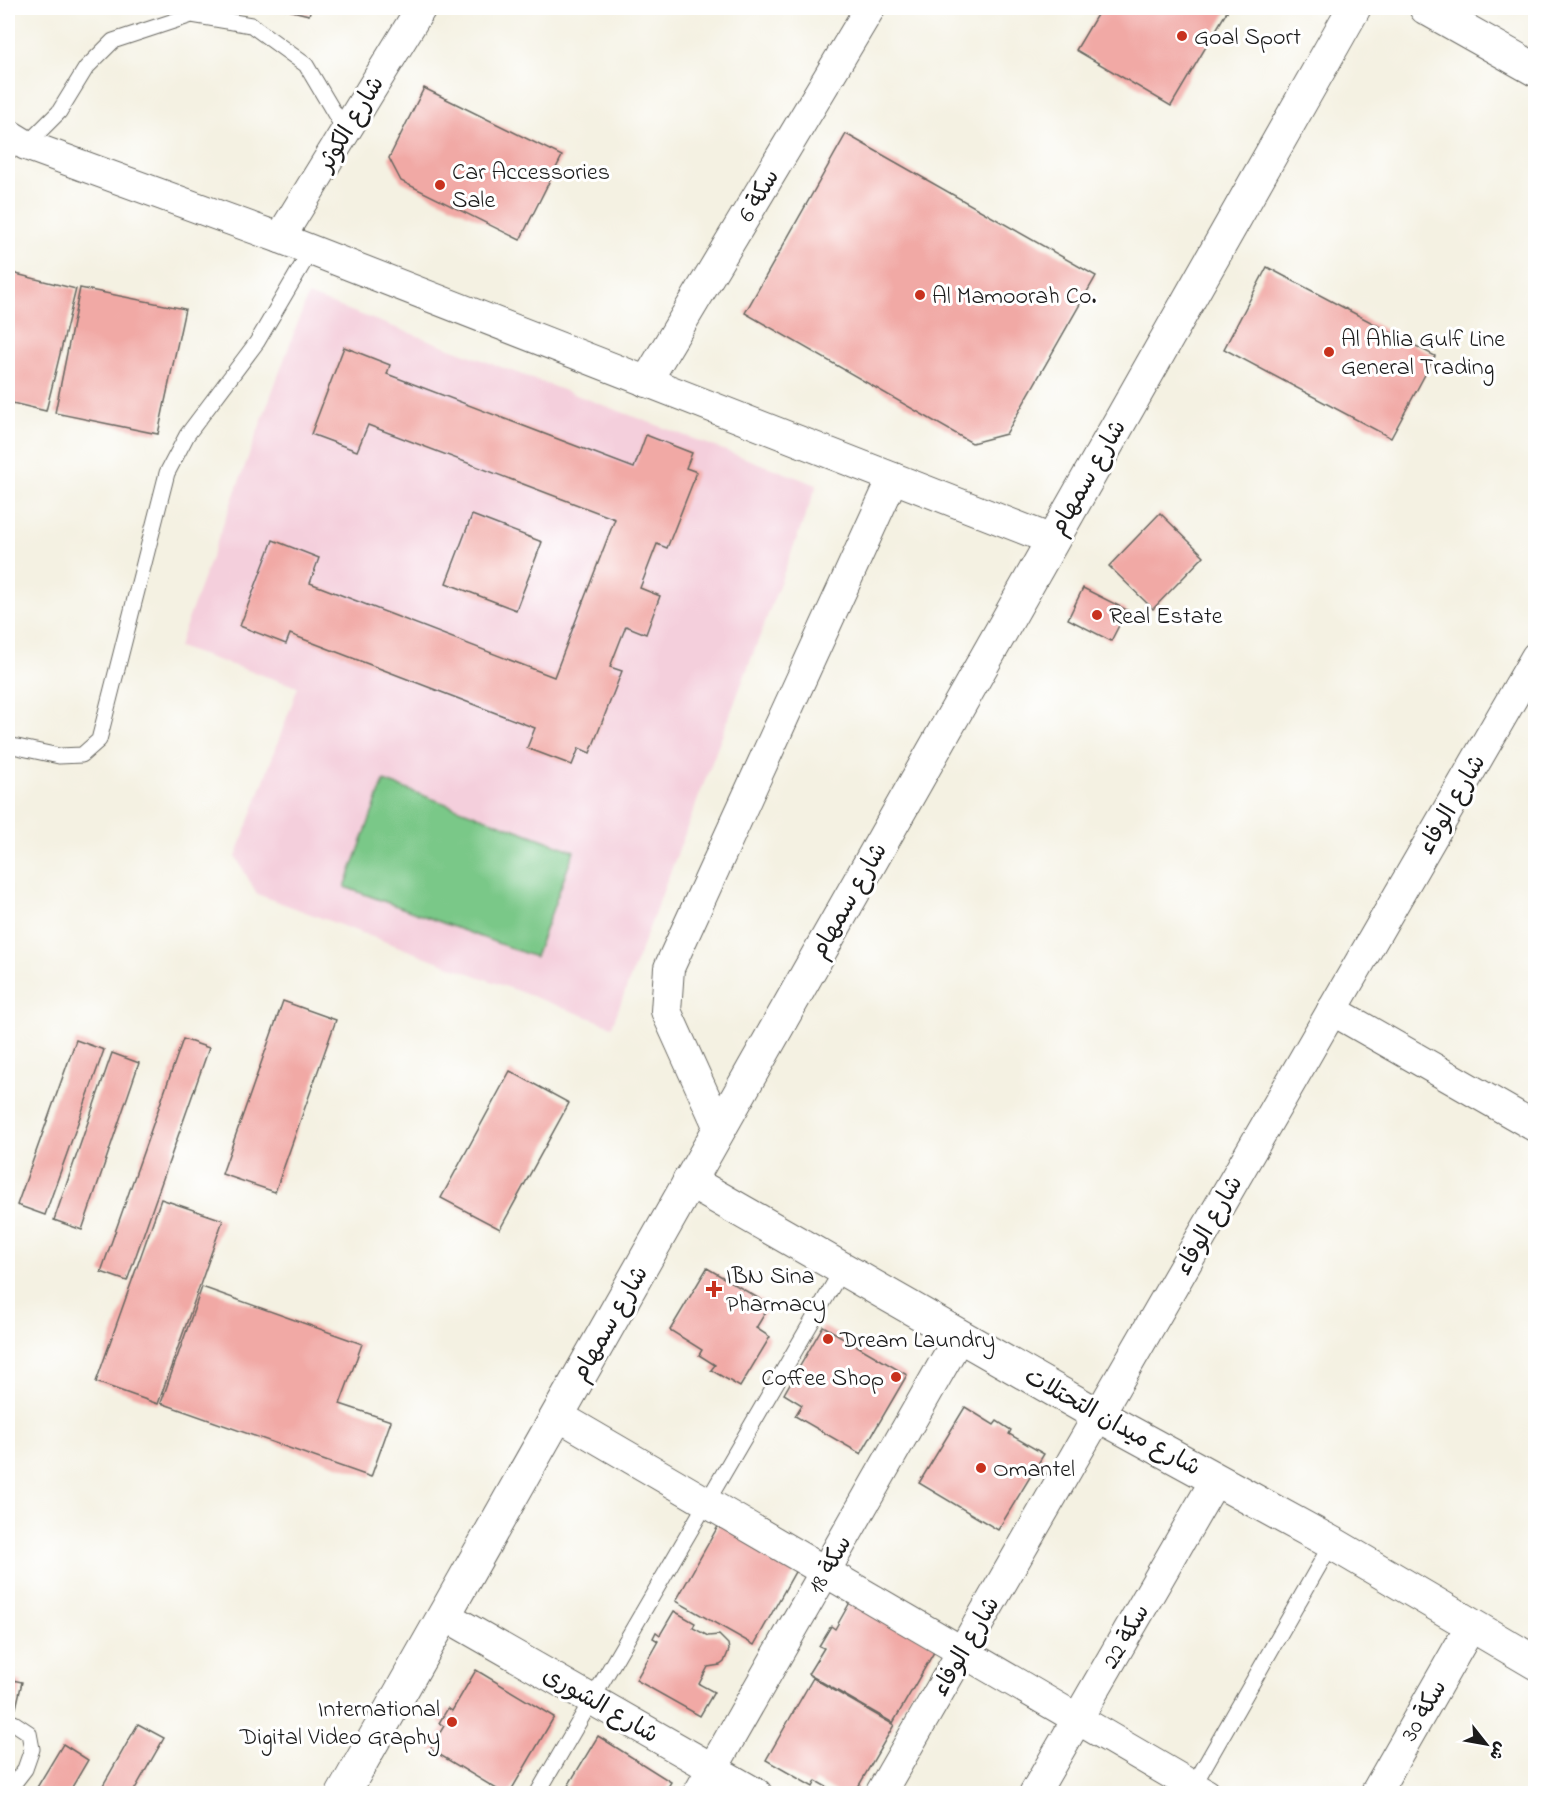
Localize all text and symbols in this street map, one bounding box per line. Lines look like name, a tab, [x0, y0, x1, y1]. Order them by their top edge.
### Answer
place label: Goal Sport	[1194, 21, 1301, 56]
marker: Goal Sport	[1175, 29, 1189, 43]
street label: شارع الكوثر	[309, 70, 394, 180]
place label: Car Accessories Sale	[452, 156, 610, 219]
street label: سكة 6	[731, 163, 790, 230]
marker: Car Accessories Sale	[433, 178, 447, 192]
place label: Al Mamoorah Co.	[932, 280, 1096, 315]
marker: Al Mamoorah Co.	[913, 288, 927, 302]
place label: Al Ahlia Gulf Line General Trading	[1341, 323, 1505, 386]
marker: Al Ahlia Gulf Line General Trading	[1322, 345, 1336, 359]
street label: شارع سمهام	[1042, 414, 1136, 543]
place label: Real Estate	[1109, 600, 1223, 635]
marker: Real Estate	[1090, 608, 1104, 622]
street label: شارع الوفاء	[1410, 749, 1496, 862]
street label: شارع سمهام	[803, 837, 897, 966]
street label: شارع الوفاء	[1167, 1170, 1253, 1283]
street label: شارع سمهام	[564, 1260, 658, 1389]
place label: IBN Sina Pharmacy	[726, 1260, 826, 1324]
marker: IBN Sina Pharmacy	[707, 1282, 721, 1296]
place label: Dream Laundry	[839, 1324, 995, 1360]
marker: Dream Laundry	[821, 1332, 835, 1346]
street label: شارع ميدان التحتلات	[1017, 1360, 1206, 1486]
place label: Coffee Shop	[761, 1362, 884, 1397]
marker: Coffee Shop	[889, 1370, 903, 1384]
place label: Omantel	[993, 1453, 1075, 1488]
marker: Omantel	[974, 1461, 988, 1475]
street label: سكة 18	[800, 1529, 862, 1601]
street label: شارع الوفاء	[924, 1591, 1010, 1704]
street label: سكة 22	[1095, 1598, 1160, 1676]
street label: شارع الشورى	[535, 1659, 664, 1754]
street label: سكة 30	[1393, 1674, 1457, 1749]
place label: International Digital Video Graphy	[239, 1693, 440, 1757]
north arrow	[1456, 1714, 1516, 1774]
marker: International Digital Video Graphy	[445, 1715, 459, 1729]
text: ش	[1482, 1737, 1512, 1764]

